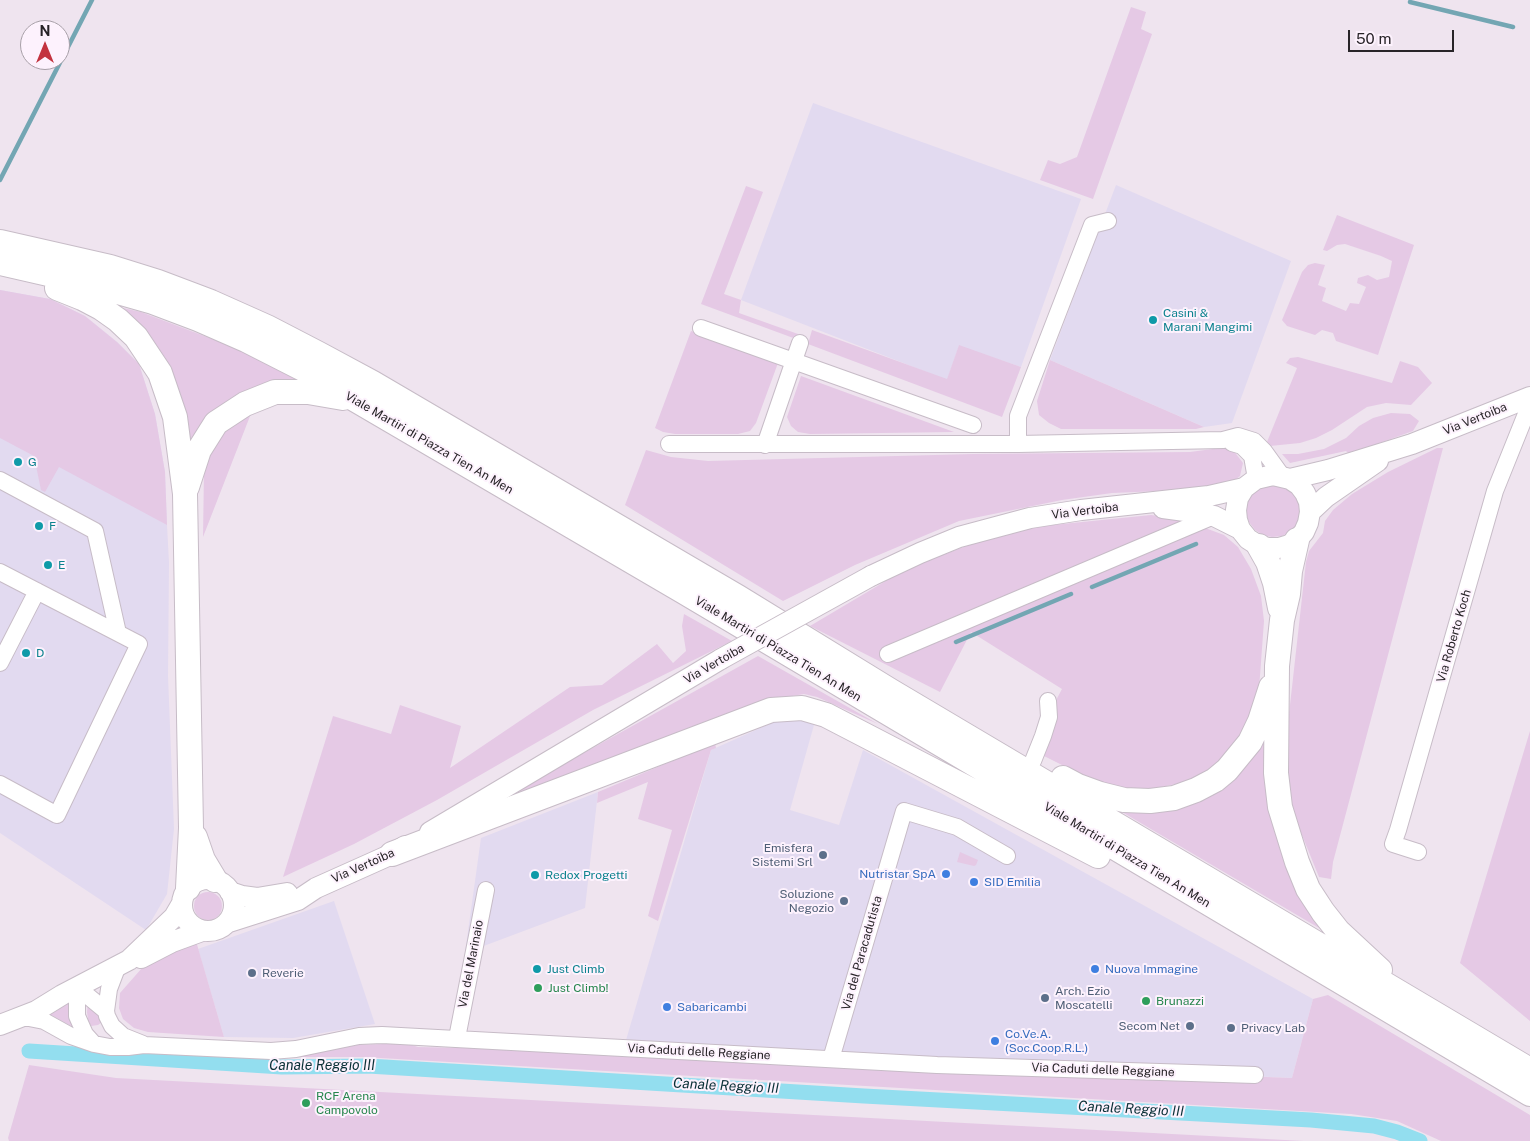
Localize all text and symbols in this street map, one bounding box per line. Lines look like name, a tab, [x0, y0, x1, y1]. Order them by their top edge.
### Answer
north arrow	[20, 20, 70, 70]
scale bar	[1350, 20, 1456, 52]
text: N	[40, 23, 50, 39]
text: 50 m	[1356, 30, 1391, 47]
place label: Casini & Marani Mangimi	[1163, 306, 1252, 334]
marker: Casini & Marani Mangimi	[1147, 314, 1159, 326]
street label: Viale Martiri di Piazza Tien An Men	[342, 389, 516, 497]
street label: Via Vertoiba	[1441, 400, 1509, 438]
place label: G	[28, 455, 37, 469]
marker: G	[12, 456, 24, 468]
street label: Via Vertoiba	[1051, 500, 1119, 522]
place label: F	[49, 519, 56, 533]
marker: F	[33, 520, 45, 532]
place label: E	[58, 558, 65, 572]
marker: E	[42, 559, 54, 571]
street label: Via Roberto Koch	[1434, 588, 1474, 684]
street label: Viale Martiri di Piazza Tien An Men	[692, 593, 864, 705]
street label: Via Vertoiba	[681, 641, 747, 687]
place label: D	[36, 646, 44, 660]
marker: D	[20, 647, 32, 659]
street label: Viale Martiri di Piazza Tien An Men	[1041, 799, 1213, 911]
place label: Emisfera Sistemi Srl	[752, 841, 813, 869]
street label: Via Vertoiba	[329, 846, 397, 886]
marker: Emisfera Sistemi Srl	[817, 849, 829, 861]
place label: Nutristar SpA	[859, 867, 936, 881]
place label: Redox Progetti	[545, 868, 627, 882]
marker: Nutristar SpA	[940, 868, 952, 880]
marker: Redox Progetti	[529, 869, 541, 881]
place label: SID Emilia	[984, 875, 1041, 889]
marker: SID Emilia	[968, 876, 980, 888]
place label: Soluzione Negozio	[780, 887, 834, 915]
street label: Via del Paracadutista	[839, 894, 885, 1012]
marker: Soluzione Negozio	[838, 895, 850, 907]
street label: Via del Marinaio	[455, 919, 487, 1009]
place label: Just Climb	[547, 962, 605, 976]
place label: Nuova Immagine	[1105, 962, 1198, 976]
marker: Just Climb	[531, 963, 543, 975]
marker: Nuova Immagine	[1089, 963, 1101, 975]
place label: Reverie	[262, 966, 304, 980]
marker: Reverie	[246, 967, 258, 979]
place label: Just Climb!	[548, 981, 609, 995]
marker: Just Climb!	[532, 982, 544, 994]
place label: Arch. Ezio Moscatelli	[1055, 984, 1112, 1012]
marker: Arch. Ezio Moscatelli	[1039, 992, 1051, 1004]
place label: Brunazzi	[1156, 994, 1204, 1008]
marker: Brunazzi	[1140, 995, 1152, 1007]
place label: Sabaricambi	[677, 1000, 747, 1014]
marker: Sabaricambi	[661, 1001, 673, 1013]
place label: Secom Net	[1118, 1019, 1180, 1033]
marker: Secom Net	[1184, 1020, 1196, 1032]
place label: Privacy Lab	[1241, 1021, 1305, 1035]
marker: Privacy Lab	[1225, 1022, 1237, 1034]
place label: Co.Ve.A. (Soc.Coop.R.L.)	[1005, 1027, 1088, 1055]
marker: Co.Ve.A. (Soc.Coop.R.L.)	[989, 1035, 1001, 1047]
street label: Via Caduti delle Reggiane	[627, 1041, 771, 1063]
water label: Canale Reggio III	[269, 1058, 375, 1074]
street label: Via Caduti delle Reggiane	[1031, 1060, 1175, 1080]
water label: Canale Reggio III	[673, 1075, 779, 1097]
place label: RCF Arena Campovolo	[316, 1089, 378, 1117]
marker: RCF Arena Campovolo	[300, 1097, 312, 1109]
water label: Canale Reggio III	[1078, 1098, 1184, 1120]

